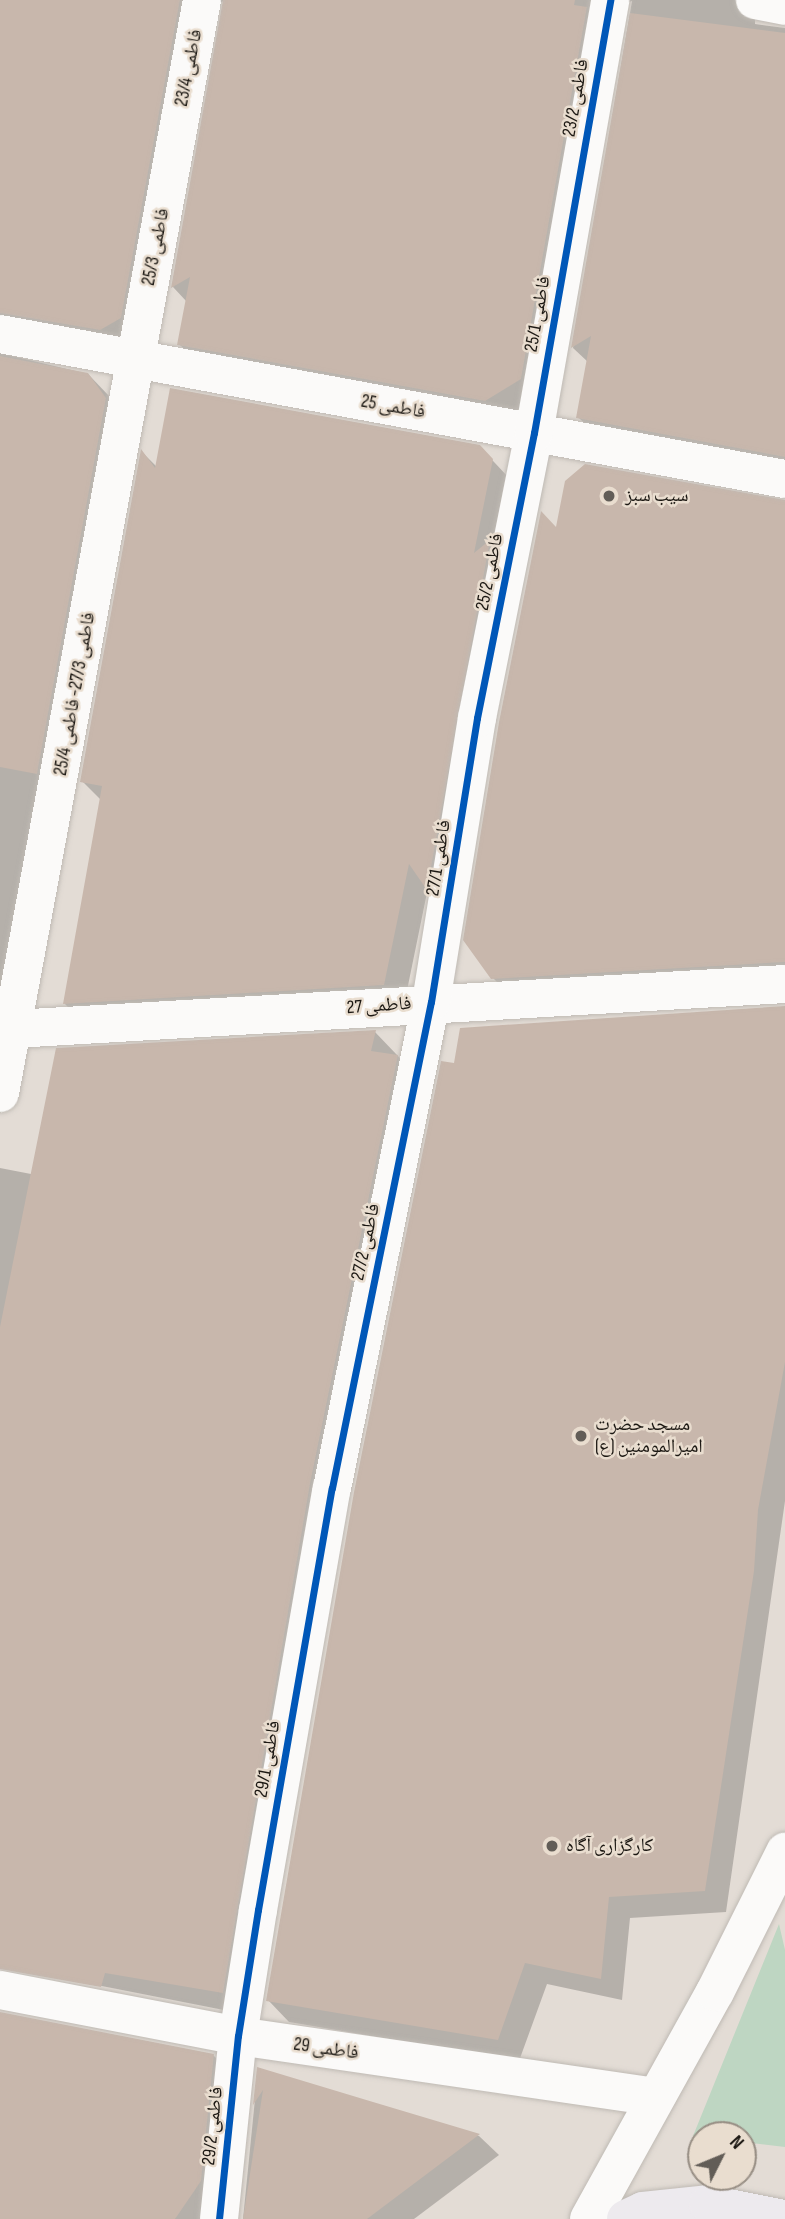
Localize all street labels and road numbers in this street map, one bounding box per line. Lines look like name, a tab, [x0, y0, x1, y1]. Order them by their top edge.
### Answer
street label: فاطمی 23/4	[170, 28, 208, 108]
street label: فاطمی 23/2	[558, 57, 594, 139]
street label: فاطمی 25/3	[137, 206, 175, 288]
street label: فاطمی 25/1	[520, 274, 556, 354]
street label: فاطمی 25	[359, 390, 427, 424]
street label: فاطمی 25/2	[471, 532, 509, 612]
street label: فاطمی 27/3- فاطمی 25/4	[49, 611, 101, 777]
street label: فاطمی 27/1	[422, 818, 456, 898]
street label: فاطمی 27	[346, 992, 412, 1020]
street label: فاطمی 27/2	[347, 1202, 385, 1282]
street label: فاطمی 29/1	[250, 1719, 286, 1799]
street label: فاطمی 29	[292, 2033, 360, 2065]
street label: فاطمی 29/2	[198, 2086, 228, 2166]

